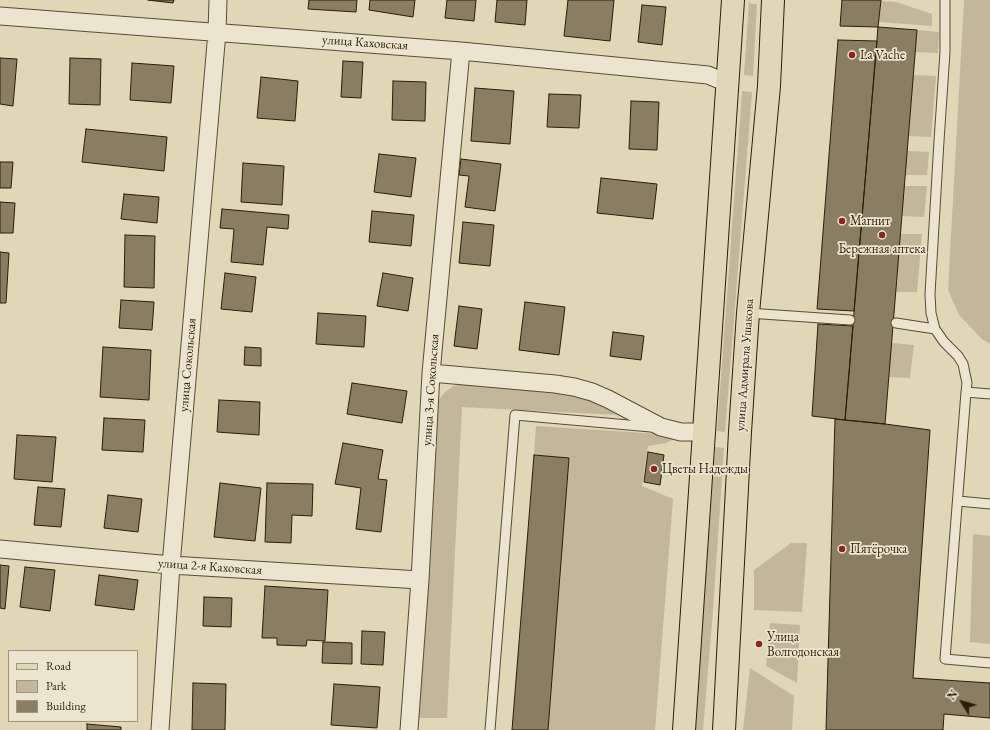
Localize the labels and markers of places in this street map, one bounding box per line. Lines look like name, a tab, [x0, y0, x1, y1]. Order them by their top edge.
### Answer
place label: La Vache	[860, 47, 905, 63]
marker: La Vache	[847, 50, 857, 60]
place label: Магнит	[850, 213, 890, 229]
marker: Магнит	[837, 216, 847, 226]
marker: Бережная аптека	[877, 230, 887, 240]
place label: Бережная аптека	[838, 241, 926, 257]
place label: Цветы Надежды	[662, 461, 748, 477]
marker: Цветы Надежды	[649, 464, 659, 474]
place label: Пятёрочка	[850, 541, 907, 557]
marker: Пятёрочка	[837, 544, 847, 554]
place label: Улица Волгодонская	[767, 629, 839, 660]
marker: Улица Волгодонская	[754, 639, 764, 649]

